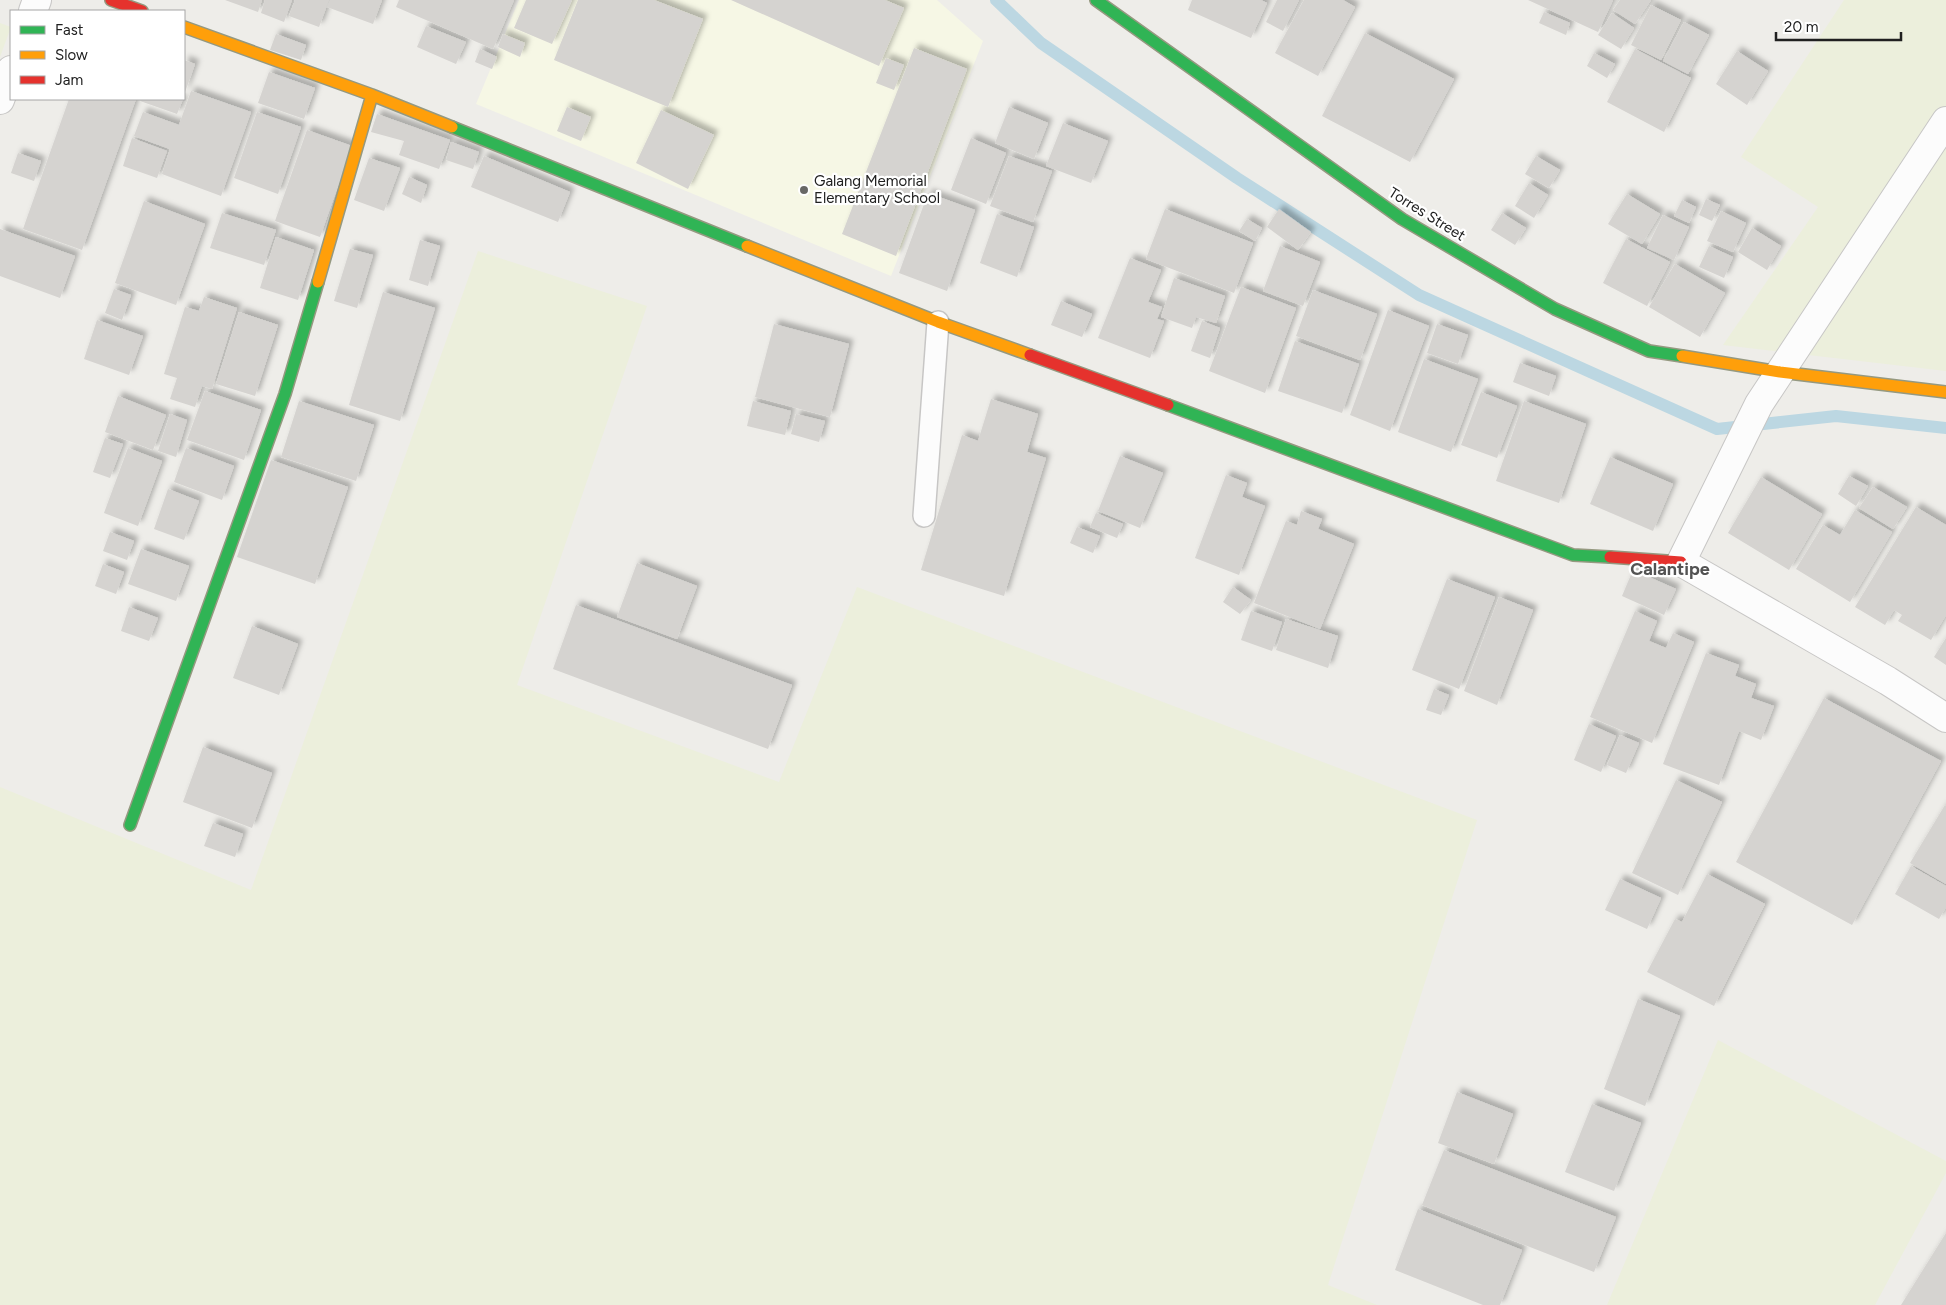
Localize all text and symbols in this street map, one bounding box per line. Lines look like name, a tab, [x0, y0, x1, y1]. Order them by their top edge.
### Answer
legend	[10, 10, 185, 100]
scale bar	[1776, 10, 1901, 42]
text: 20 m	[1784, 18, 1818, 36]
text: Fast	[55, 21, 84, 39]
text: Slow	[55, 46, 88, 64]
text: Jam	[55, 71, 83, 89]
place label: Galang Memorial Elementary School	[814, 172, 940, 207]
street label: Torres Street	[1385, 183, 1469, 245]
marker: Galang Memorial Elementary School	[798, 184, 810, 196]
district label: Calantipe	[1630, 558, 1710, 580]

